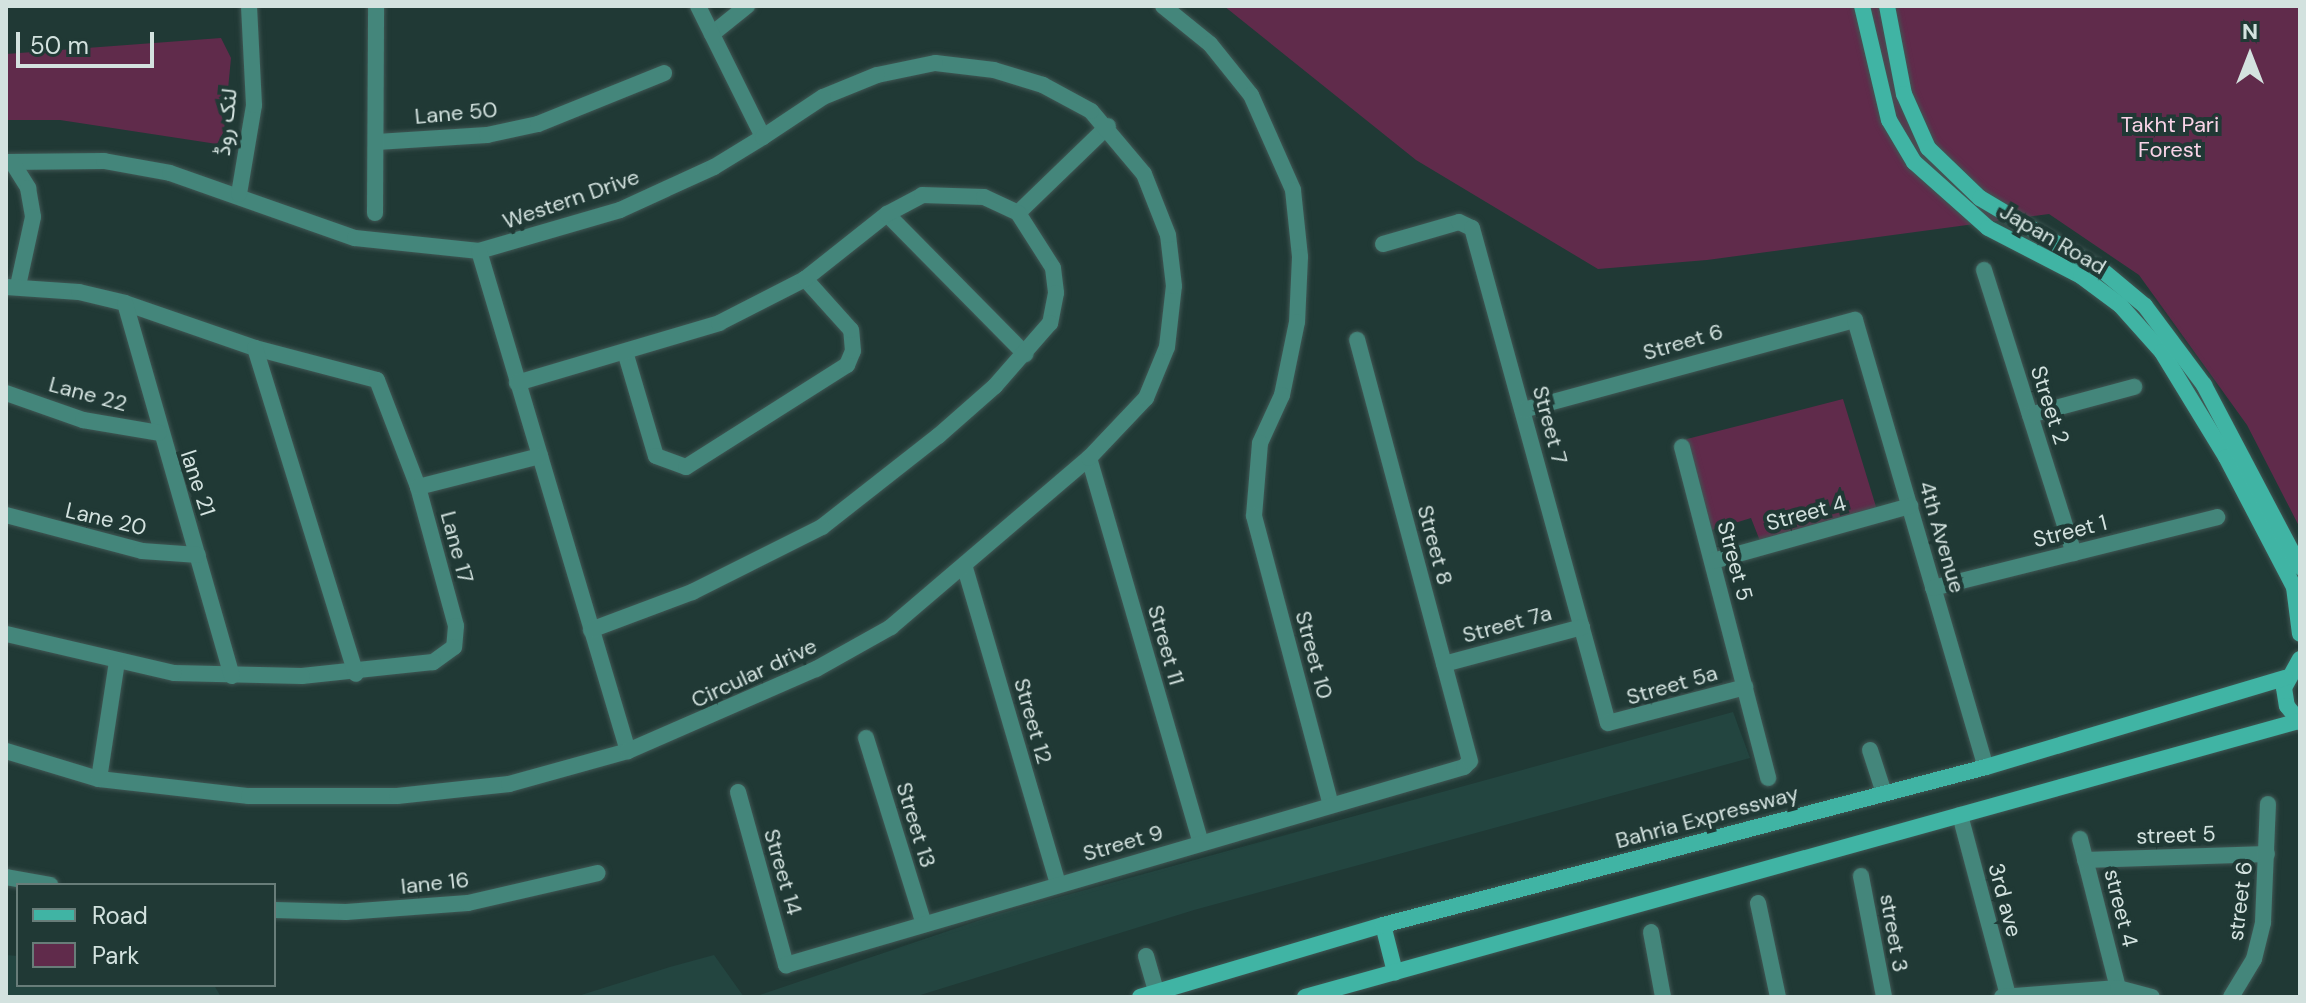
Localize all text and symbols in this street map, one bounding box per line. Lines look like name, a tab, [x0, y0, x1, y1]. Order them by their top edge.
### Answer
scale bar	[20, 16, 158, 66]
north arrow	[2210, 16, 2290, 96]
text: N	[2242, 17, 2258, 46]
text: 50 m	[30, 30, 89, 61]
street label: لنک روڈ	[209, 87, 243, 157]
street label: Lane 50	[414, 96, 498, 130]
park label: Takht Pari Forest	[2121, 111, 2219, 162]
street label: Western Drive	[499, 163, 643, 235]
street label: Japan Road	[1995, 198, 2111, 280]
street label: Street 6	[1640, 318, 1726, 366]
street label: Street 2	[2025, 362, 2075, 448]
street label: Lane 22	[46, 371, 130, 417]
street label: Street 7	[1527, 383, 1573, 467]
street label: lane 21	[175, 447, 221, 519]
street label: 4th Avenue	[1913, 478, 1971, 596]
street label: Street 4	[1763, 490, 1849, 536]
street label: Lane 20	[63, 497, 149, 541]
street label: Street 8	[1412, 502, 1458, 588]
street label: Lane 17	[435, 508, 479, 586]
street label: Street 1	[2030, 509, 2110, 553]
street label: Street 5	[1712, 518, 1758, 604]
street label: Street 7a	[1460, 599, 1554, 649]
street label: Street 11	[1142, 602, 1190, 688]
street label: Street 10	[1290, 608, 1338, 702]
street label: Circular drive	[687, 632, 821, 714]
street label: Street 5a	[1623, 659, 1721, 711]
street label: Street 12	[1008, 675, 1058, 767]
street label: Street 13	[891, 779, 941, 871]
street label: Bahria Expressway	[1613, 780, 1801, 854]
street label: Street 9	[1080, 819, 1166, 867]
street label: street 5	[2136, 820, 2216, 850]
street label: Street 14	[758, 826, 808, 918]
street label: 3rd ave	[1982, 860, 2028, 940]
street label: street 6	[2222, 860, 2258, 942]
street label: lane 16	[400, 866, 470, 900]
street label: street 4	[2099, 866, 2143, 950]
legend	[16, 883, 276, 987]
street label: street 3	[1874, 892, 1914, 974]
text: Road	[92, 900, 148, 931]
text: Park	[92, 940, 139, 971]

